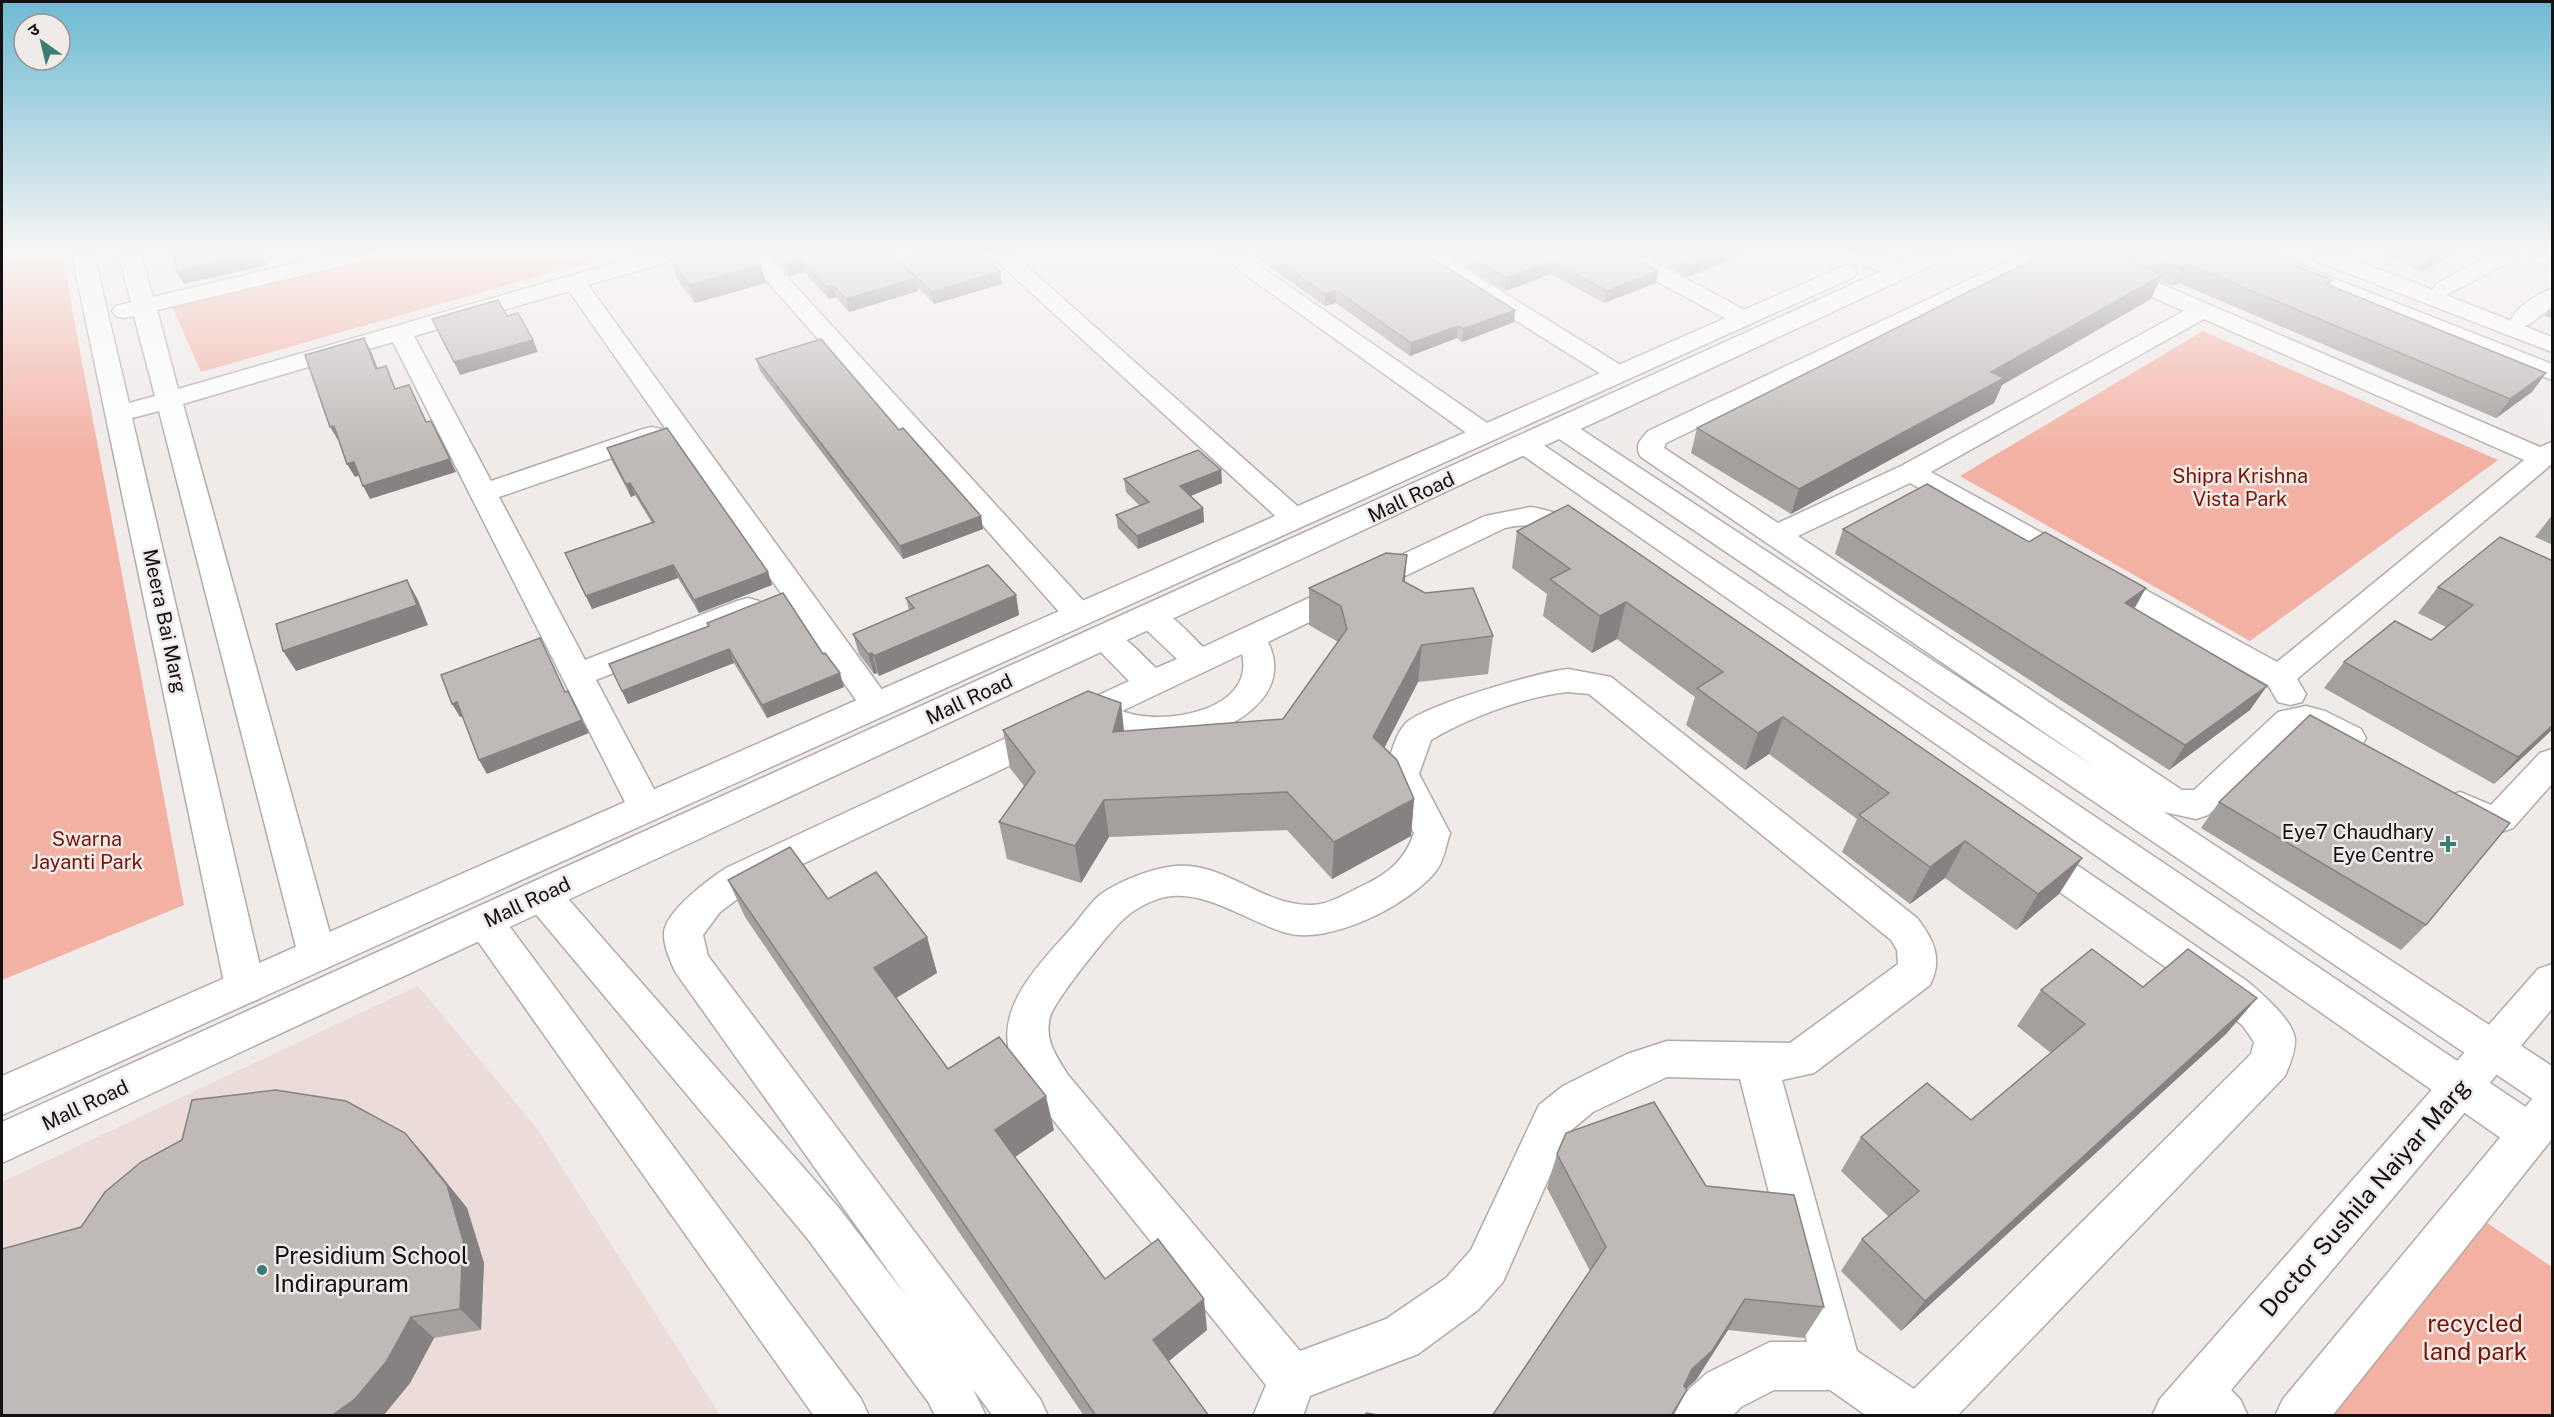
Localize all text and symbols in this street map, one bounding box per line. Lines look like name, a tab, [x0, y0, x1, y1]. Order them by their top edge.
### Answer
north arrow	[12, 12, 72, 72]
text: उ	[25, 19, 44, 40]
park label: Shipra Krishna Vista Park	[2172, 464, 2308, 511]
street label: Mall Road	[1364, 467, 1458, 527]
street label: Meera Bai Marg	[138, 547, 192, 695]
street label: Mall Road	[922, 669, 1016, 729]
place label: Eye7 Chaudhary Eye Centre	[2282, 820, 2434, 867]
park label: Swarna Jayanti Park	[31, 827, 143, 874]
marker: Eye7 Chaudhary Eye Centre	[2439, 835, 2457, 853]
street label: Mall Road	[480, 872, 574, 932]
street label: Doctor Sushila Naiyar Marg	[2253, 1073, 2475, 1322]
street label: Mall Road	[38, 1075, 132, 1135]
place label: Presidium School Indirapuram	[274, 1241, 468, 1297]
marker: Presidium School Indirapuram	[255, 1263, 269, 1277]
park label: recycled land park	[2423, 1309, 2527, 1365]

